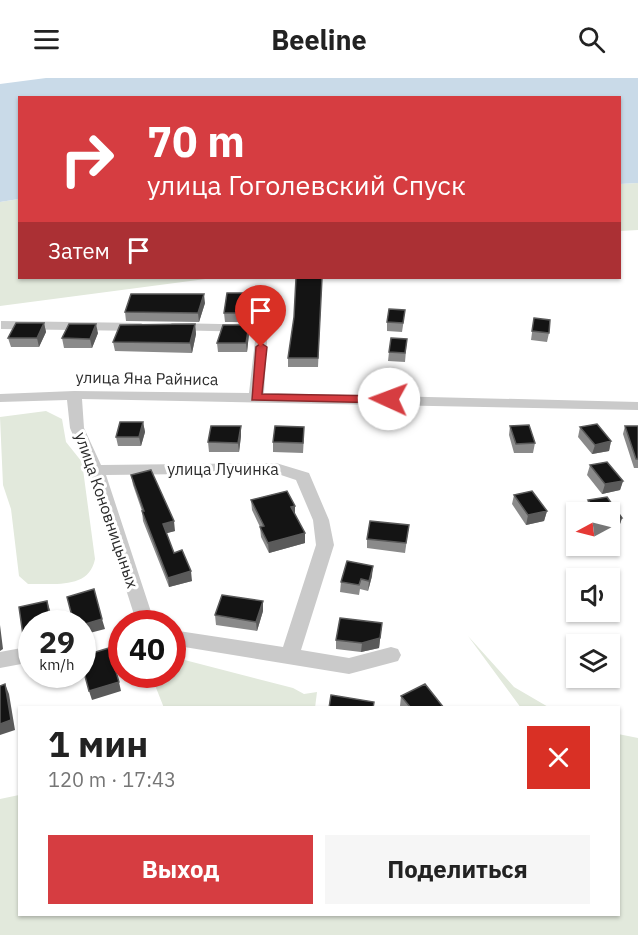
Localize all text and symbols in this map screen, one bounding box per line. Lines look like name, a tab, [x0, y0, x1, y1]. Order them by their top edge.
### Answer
text: Beeline	[271, 22, 367, 57]
icon: menu	[30, 23, 63, 56]
icon: search	[575, 23, 608, 56]
text: 70 m	[147, 114, 245, 169]
icon: right	[48, 120, 126, 198]
text: улица Гоголевский Спуск	[147, 167, 466, 202]
icon: arrive	[122, 234, 155, 267]
text: Затем	[48, 236, 110, 265]
pin	[235, 285, 286, 347]
icon: arrive	[244, 294, 277, 327]
street label: улица Яна Райниса	[75, 367, 219, 389]
position arrow	[357, 367, 421, 431]
street label: улица Коновницыных	[71, 429, 143, 591]
street label: улица Лучинка	[167, 459, 279, 479]
north arrow	[566, 502, 620, 556]
map controls	[566, 502, 620, 688]
button: sound	[566, 568, 620, 622]
speed limit sign: 40	[108, 610, 186, 688]
text: 29	[39, 622, 75, 661]
button: layers	[566, 634, 620, 688]
text: km/h	[39, 655, 75, 674]
text: 1 мин	[48, 720, 148, 767]
button: close	[527, 726, 590, 789]
text: 120 m · 17:43	[48, 766, 176, 793]
button: Выход	[48, 835, 313, 904]
button: Поделиться	[325, 835, 590, 904]

